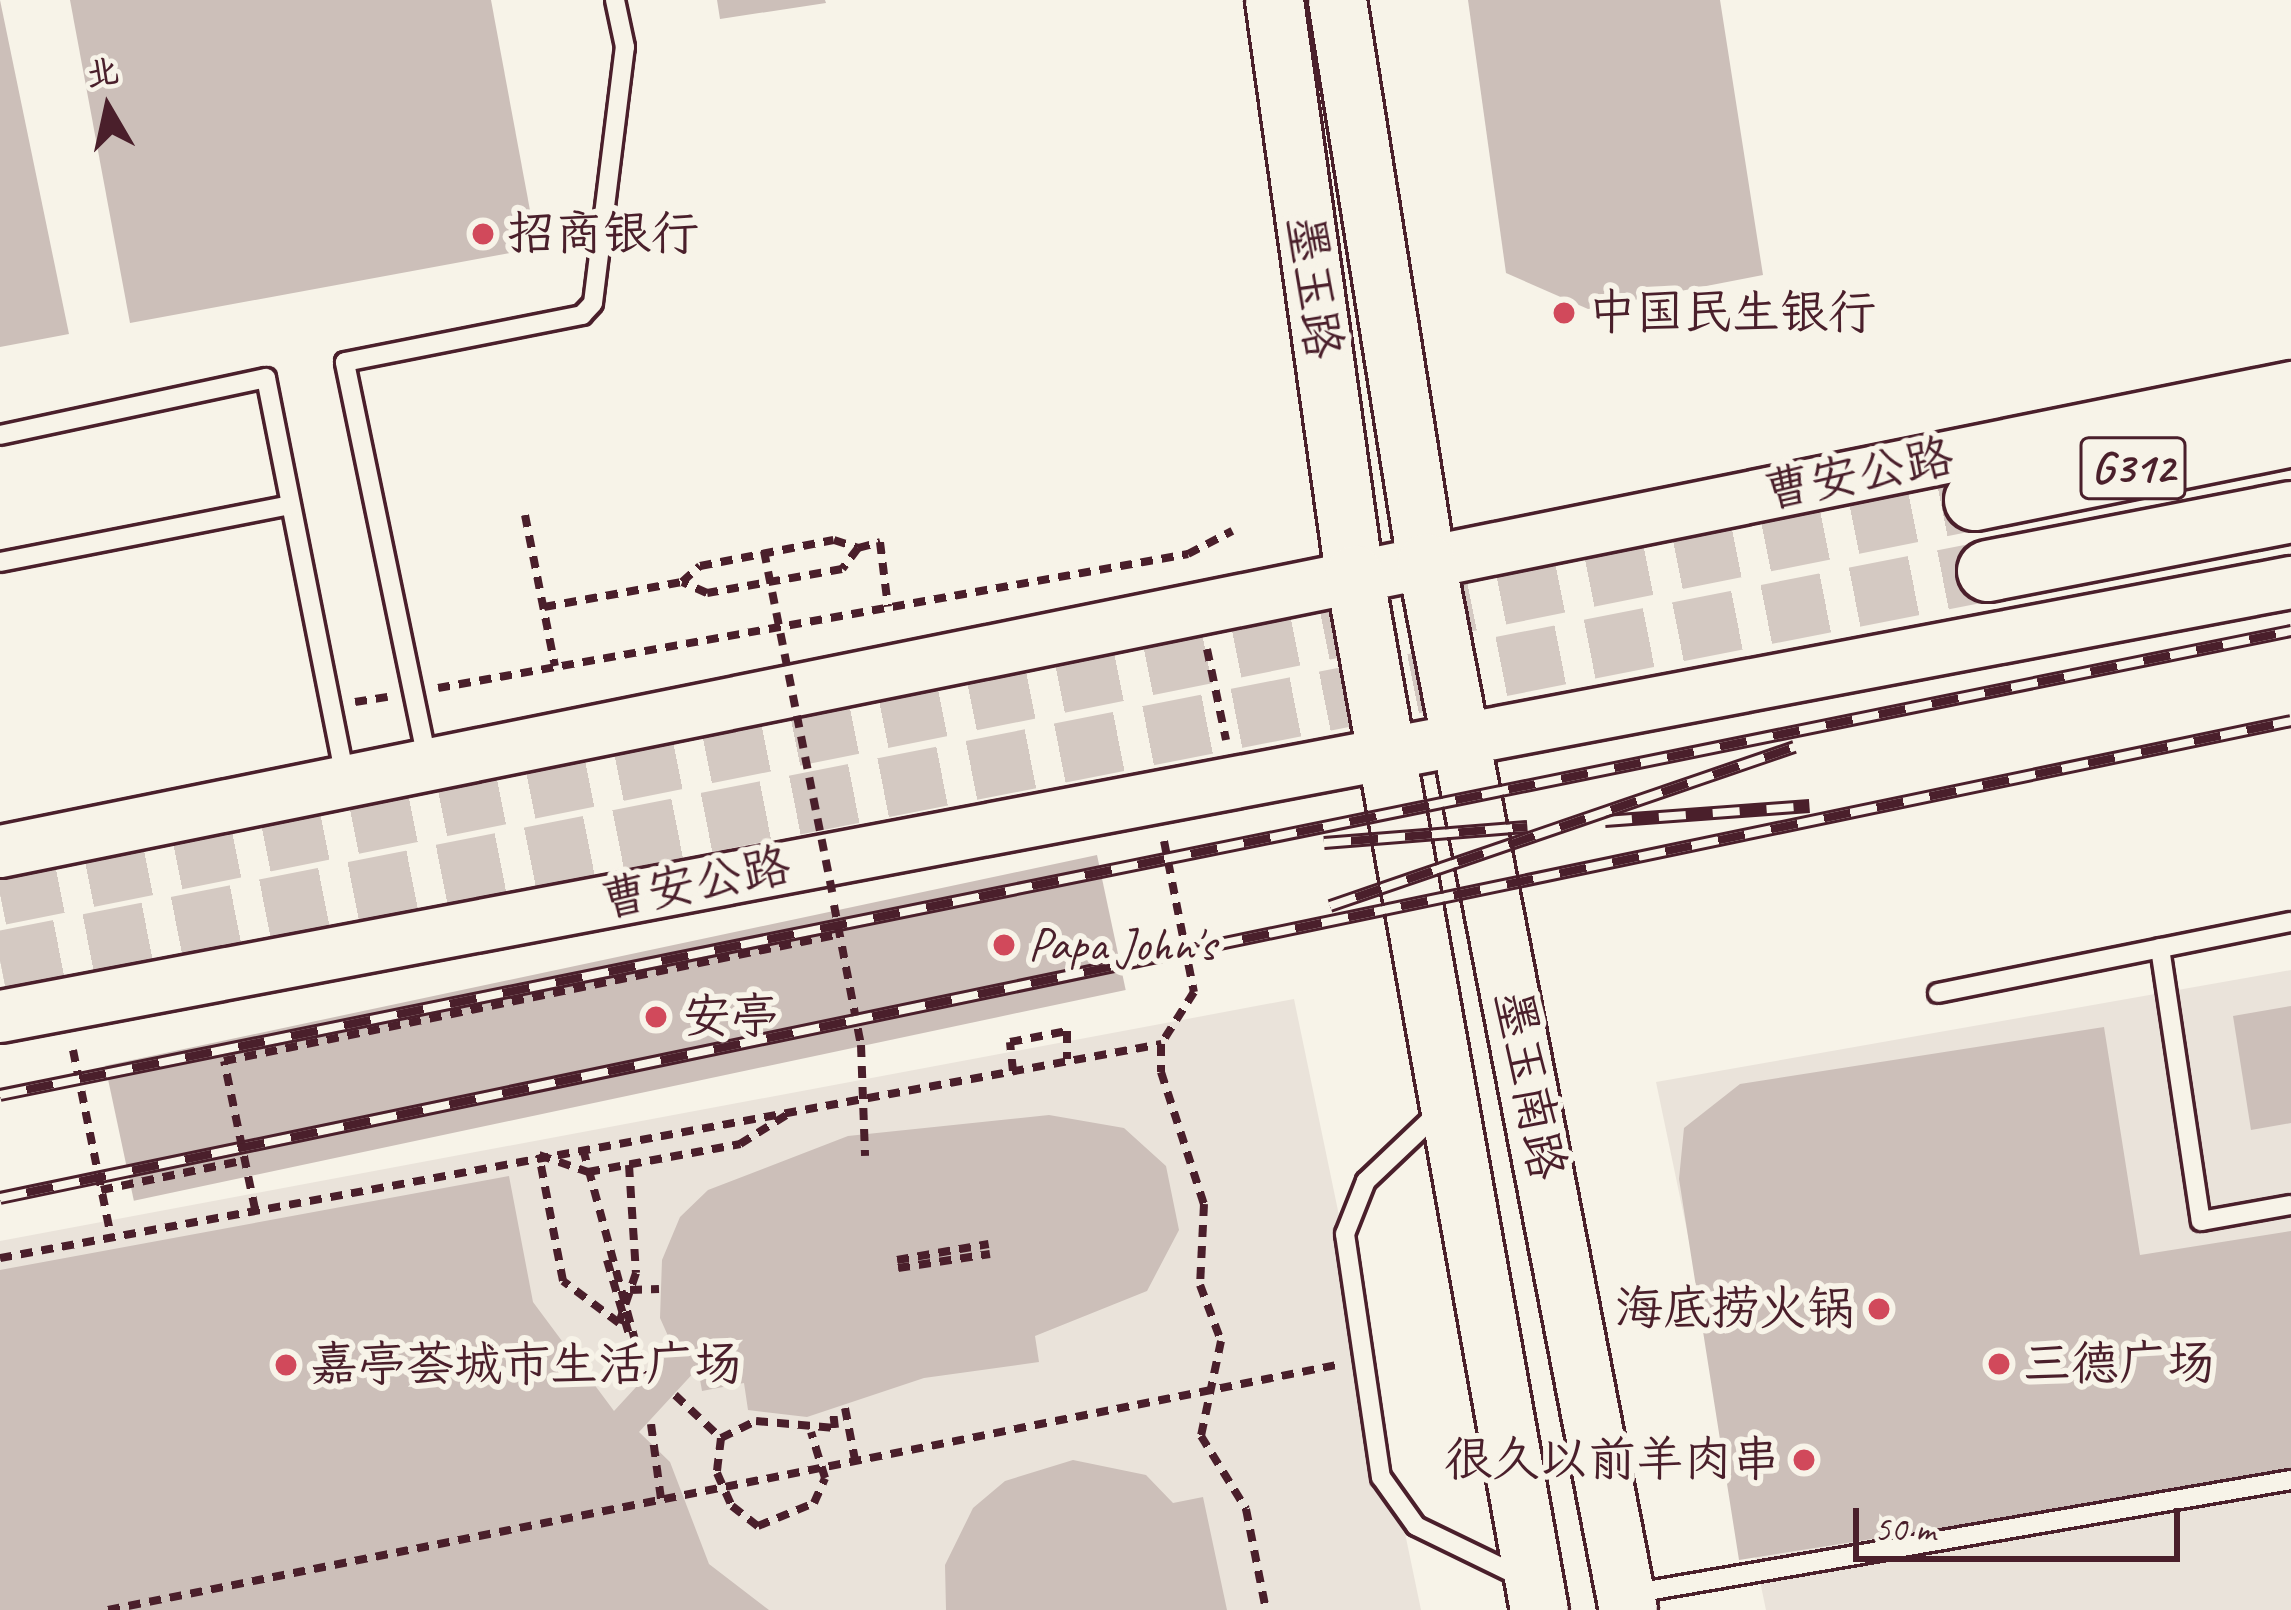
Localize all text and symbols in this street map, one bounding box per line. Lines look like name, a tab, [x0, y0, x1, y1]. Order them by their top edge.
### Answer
north arrow	[48, 48, 168, 168]
text: 北	[83, 49, 122, 96]
place label: 招商银行	[507, 205, 699, 263]
street label: 墨玉路	[1275, 212, 1353, 362]
marker: 招商银行	[470, 221, 496, 247]
place label: 中国民生银行	[1588, 284, 1876, 342]
marker: 中国民生银行	[1551, 300, 1577, 326]
street label: 曹安公路	[1758, 427, 1958, 521]
road number: G312	[2079, 429, 2187, 507]
street label: 曹安公路	[595, 836, 795, 930]
place label: Papa John's	[1028, 916, 1215, 974]
marker: Papa John's	[991, 932, 1017, 958]
street label: 墨玉南路	[1483, 985, 1577, 1185]
place label: 安亭	[683, 988, 779, 1046]
marker: 安亭	[640, 1001, 672, 1033]
place label: 海底捞火锅	[1615, 1280, 1855, 1338]
marker: 海底捞火锅	[1866, 1296, 1892, 1322]
place label: 三德广场	[2023, 1335, 2215, 1393]
place label: 嘉亭荟城市生活广场	[310, 1336, 742, 1394]
marker: 三德广场	[1986, 1351, 2012, 1377]
marker: 嘉亭荟城市生活广场	[273, 1352, 299, 1378]
place label: 很久以前羊肉串	[1444, 1431, 1780, 1489]
marker: 很久以前羊肉串	[1791, 1447, 1817, 1473]
scale bar	[1859, 1484, 2186, 1558]
text: 50 m	[1874, 1506, 1935, 1552]

